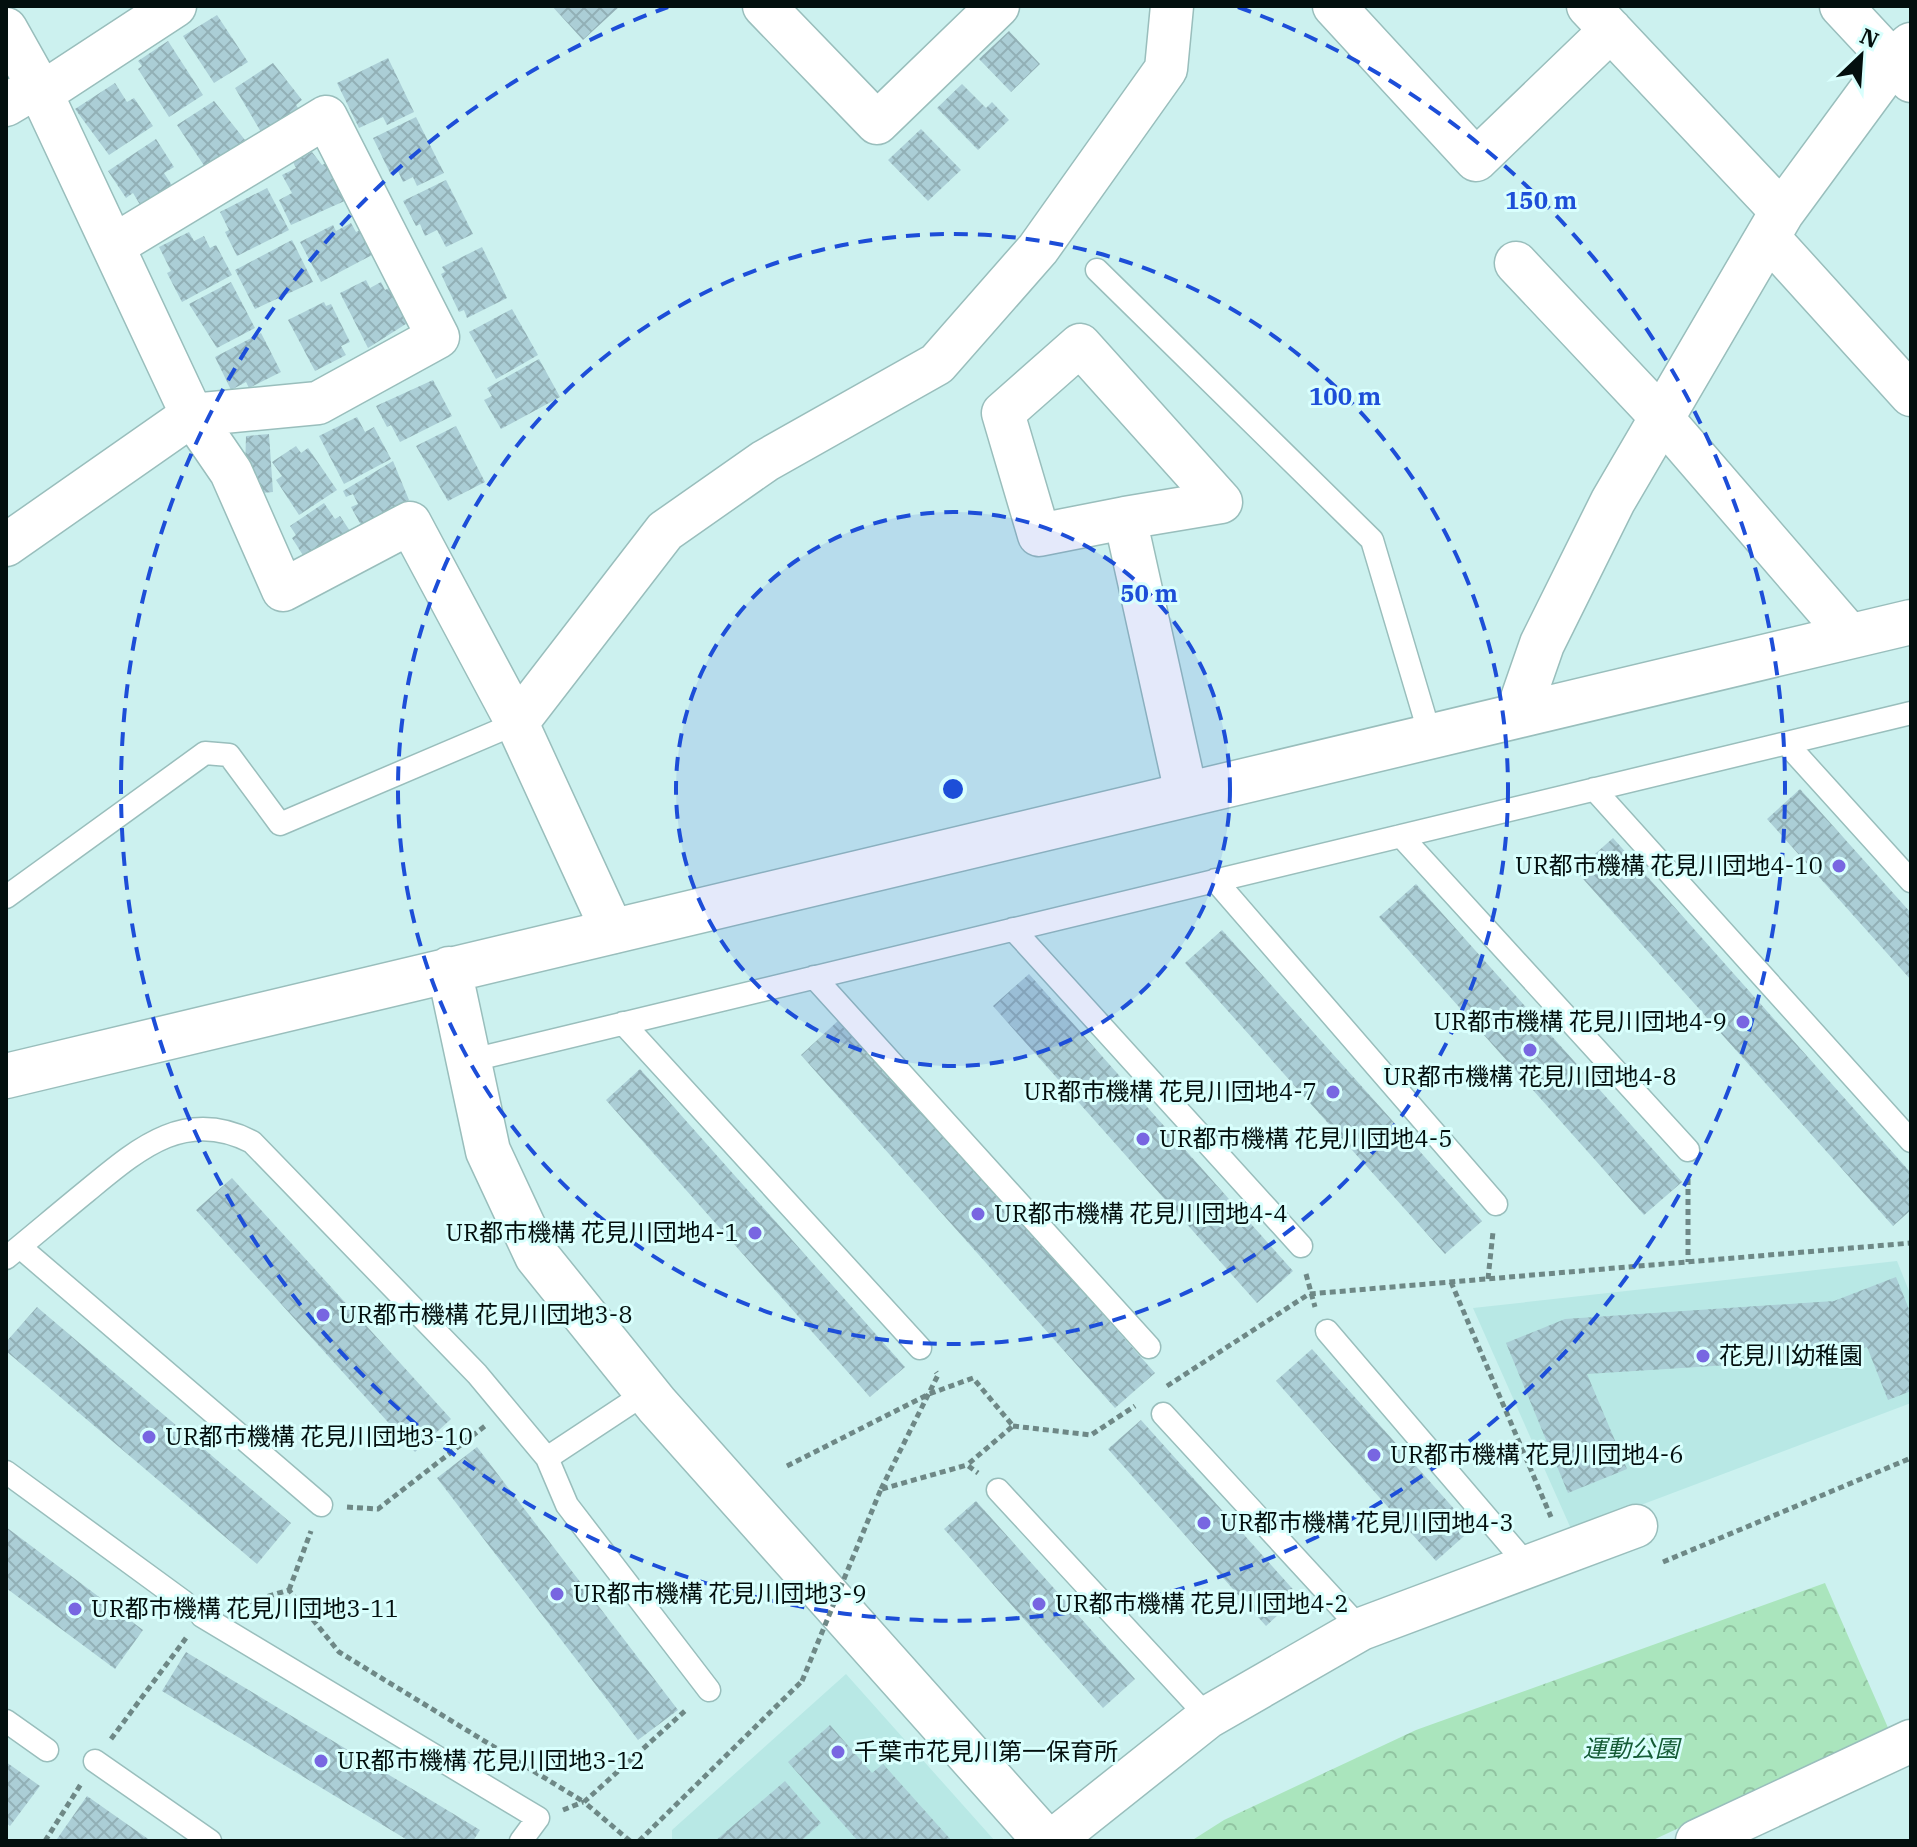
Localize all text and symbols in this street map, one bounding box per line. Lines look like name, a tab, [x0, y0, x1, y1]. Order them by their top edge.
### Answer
north arrow	[1821, 16, 1901, 96]
text: N	[1856, 21, 1884, 54]
text: 150 m	[1505, 184, 1577, 216]
text: 100 m	[1309, 380, 1381, 412]
text: 50 m	[1120, 577, 1178, 609]
centre of rings	[939, 775, 967, 803]
place label: UR都市機構 花見川団地4-10	[1515, 849, 1823, 881]
marker: UR都市機構 花見川団地4-10	[1830, 857, 1848, 875]
place label: UR都市機構 花見川団地4-9	[1433, 1005, 1727, 1037]
marker: UR都市機構 花見川団地4-9	[1734, 1013, 1752, 1031]
marker: UR都市機構 花見川団地4-8	[1521, 1041, 1539, 1059]
place label: UR都市機構 花見川団地4-8	[1383, 1060, 1677, 1092]
place label: UR都市機構 花見川団地4-7	[1023, 1075, 1317, 1107]
marker: UR都市機構 花見川団地4-7	[1324, 1083, 1342, 1101]
place label: UR都市機構 花見川団地4-5	[1159, 1122, 1453, 1154]
marker: UR都市機構 花見川団地4-5	[1134, 1130, 1152, 1148]
place label: UR都市機構 花見川団地4-4	[994, 1197, 1288, 1229]
marker: UR都市機構 花見川団地4-4	[969, 1205, 987, 1223]
place label: UR都市機構 花見川団地4-1	[445, 1216, 739, 1248]
marker: UR都市機構 花見川団地4-1	[746, 1224, 764, 1242]
place label: UR都市機構 花見川団地3-8	[339, 1298, 633, 1330]
marker: UR都市機構 花見川団地3-8	[314, 1306, 332, 1324]
place label: 花見川幼稚園	[1719, 1339, 1863, 1371]
marker: 花見川幼稚園	[1694, 1347, 1712, 1365]
place label: UR都市機構 花見川団地3-10	[165, 1420, 473, 1452]
marker: UR都市機構 花見川団地3-10	[140, 1428, 158, 1446]
place label: UR都市機構 花見川団地4-6	[1390, 1438, 1684, 1470]
marker: UR都市機構 花見川団地4-6	[1365, 1446, 1383, 1464]
place label: UR都市機構 花見川団地4-3	[1220, 1506, 1514, 1538]
marker: UR都市機構 花見川団地4-3	[1195, 1514, 1213, 1532]
place label: UR都市機構 花見川団地3-9	[573, 1577, 867, 1609]
marker: UR都市機構 花見川団地3-9	[548, 1585, 566, 1603]
place label: UR都市機構 花見川団地4-2	[1055, 1587, 1349, 1619]
place label: UR都市機構 花見川団地3-11	[91, 1592, 399, 1624]
marker: UR都市機構 花見川団地4-2	[1030, 1595, 1048, 1613]
marker: UR都市機構 花見川団地3-11	[66, 1600, 84, 1618]
park label: 運動公園	[1583, 1732, 1682, 1764]
place label: 千葉市花見川第一保育所	[854, 1735, 1118, 1767]
marker: 千葉市花見川第一保育所	[829, 1743, 847, 1761]
place label: UR都市機構 花見川団地3-12	[337, 1744, 645, 1776]
marker: UR都市機構 花見川団地3-12	[312, 1752, 330, 1770]

